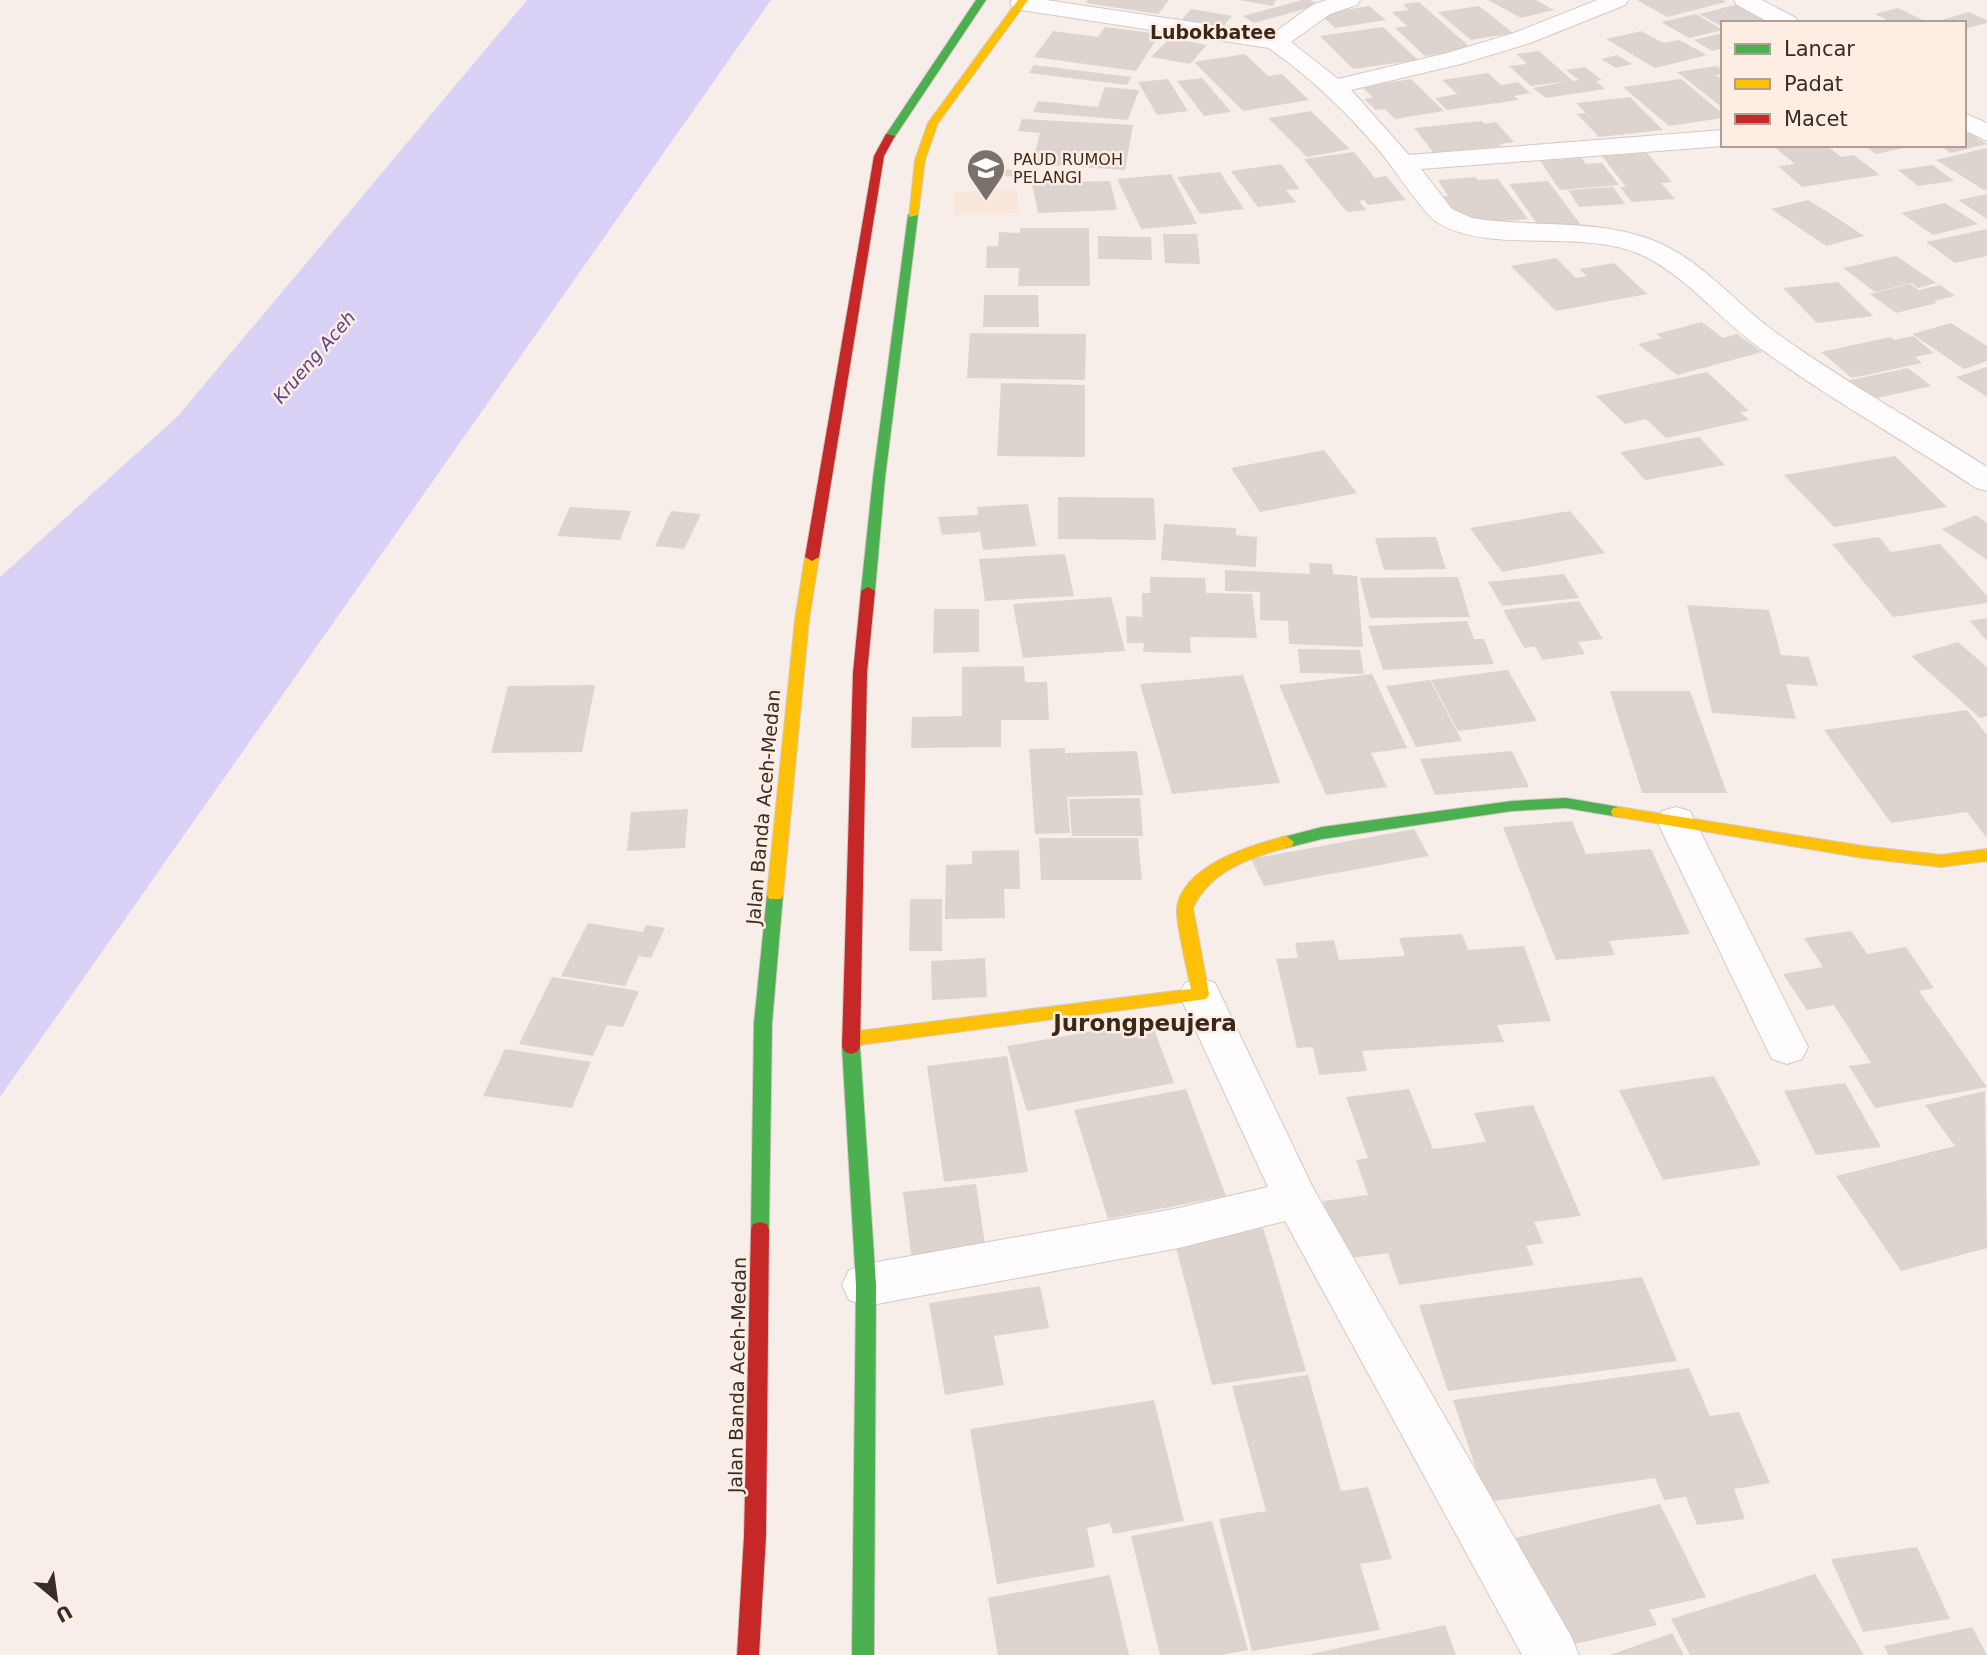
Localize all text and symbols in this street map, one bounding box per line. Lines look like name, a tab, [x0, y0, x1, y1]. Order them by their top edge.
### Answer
district label: Lubokbatee	[1150, 21, 1276, 43]
legend	[1721, 21, 1966, 147]
text: Lancar	[1784, 37, 1855, 61]
text: Padat	[1784, 72, 1843, 96]
text: Macet	[1784, 107, 1848, 131]
school or university icon: PAUD RUMOH PELANGI	[965, 147, 1007, 202]
place label: PAUD RUMOH PELANGI	[1013, 150, 1123, 187]
water label: Krueng Aceh	[268, 307, 360, 407]
street label: Jalan Banda Aceh-Medan	[742, 688, 784, 927]
district label: Jurongpeujera	[1051, 1010, 1237, 1036]
street label: Jalan Banda Aceh-Medan	[724, 1257, 750, 1494]
north arrow	[21, 1564, 91, 1634]
text: U	[52, 1601, 76, 1627]

